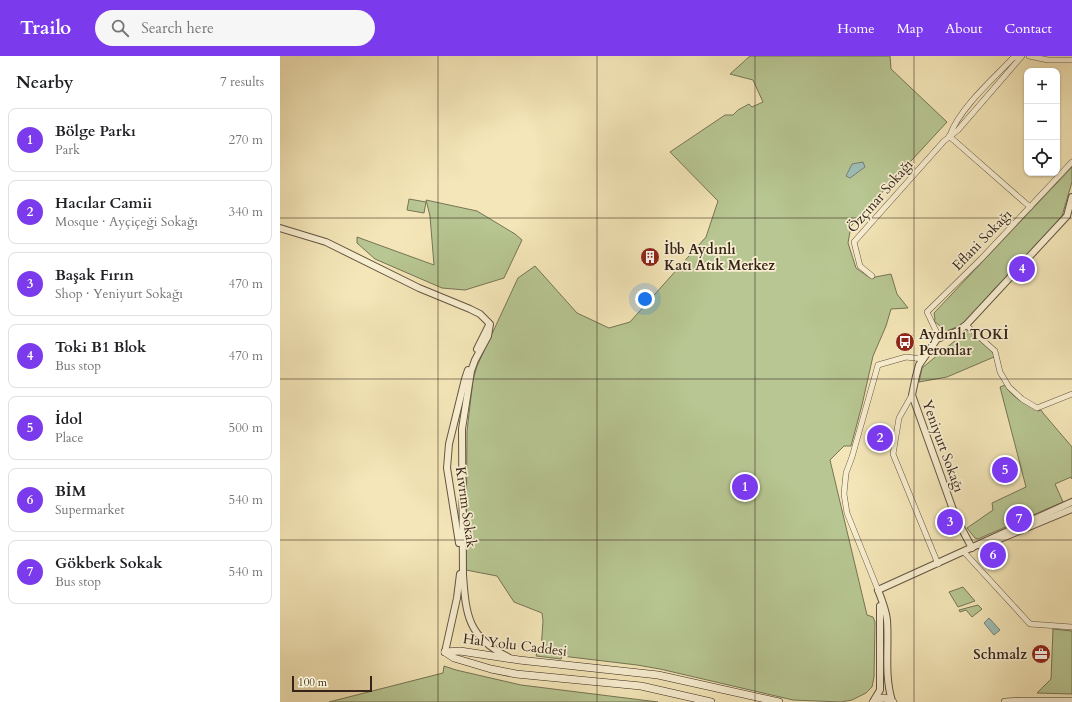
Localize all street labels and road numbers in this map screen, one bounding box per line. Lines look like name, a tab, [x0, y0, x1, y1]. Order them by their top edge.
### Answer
street label: Özçınar Sokağı	[843, 155, 917, 237]
street label: Eflani Sokağı	[948, 205, 1016, 275]
street label: Yeniyurt Sokağı	[917, 397, 969, 495]
street label: Kıvrım Sokak	[451, 465, 481, 549]
street label: Hal Yolu Caddesi	[462, 629, 568, 661]

